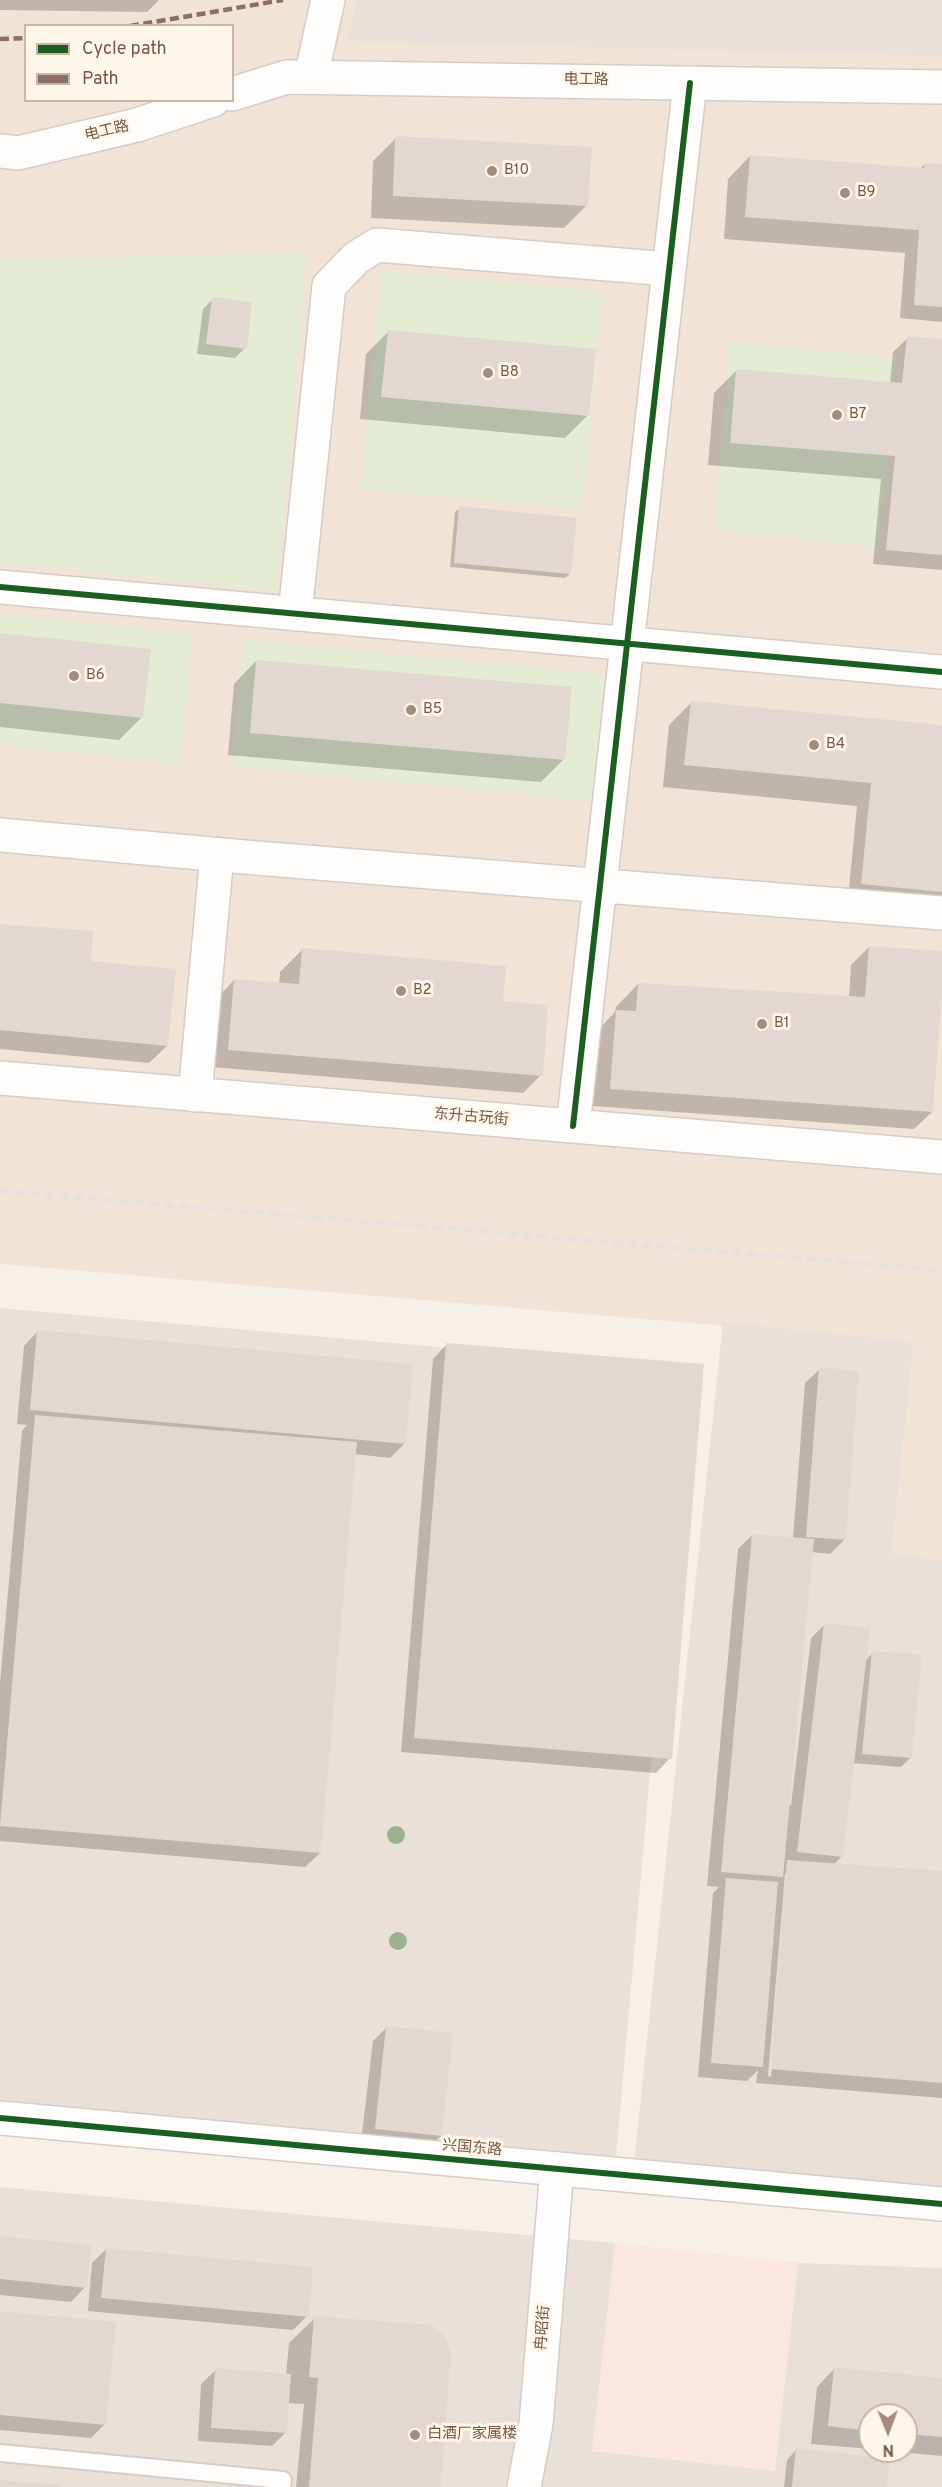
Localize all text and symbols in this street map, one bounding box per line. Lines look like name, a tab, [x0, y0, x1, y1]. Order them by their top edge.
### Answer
legend	[24, 24, 234, 102]
text: Cycle path	[82, 38, 167, 61]
text: Path	[82, 68, 119, 91]
street label: 电工路	[563, 72, 609, 90]
street label: 电工路	[83, 118, 131, 146]
place label: B10	[504, 162, 529, 180]
marker: B10	[485, 164, 499, 178]
place label: B9	[857, 184, 875, 202]
marker: B9	[838, 186, 852, 200]
place label: B8	[500, 364, 519, 382]
marker: B8	[481, 366, 495, 380]
place label: B7	[849, 406, 866, 424]
marker: B7	[830, 408, 844, 422]
place label: B6	[86, 667, 105, 685]
marker: B6	[67, 669, 81, 683]
place label: B5	[423, 701, 442, 719]
marker: B5	[404, 703, 418, 717]
place label: B4	[826, 736, 845, 754]
marker: B4	[807, 738, 821, 752]
place label: B2	[413, 982, 432, 1000]
marker: B2	[394, 984, 408, 998]
place label: B1	[774, 1015, 789, 1033]
marker: B1	[755, 1017, 769, 1031]
street label: 东升古玩街	[433, 1106, 509, 1130]
street label: 兴国东路	[441, 2137, 503, 2161]
street label: 冉昭街	[533, 2305, 555, 2351]
north arrow	[858, 2403, 918, 2463]
place label: 白酒厂家属楼	[427, 2426, 517, 2444]
marker: 白酒厂家属楼	[408, 2428, 422, 2442]
text: N	[882, 2439, 894, 2459]

